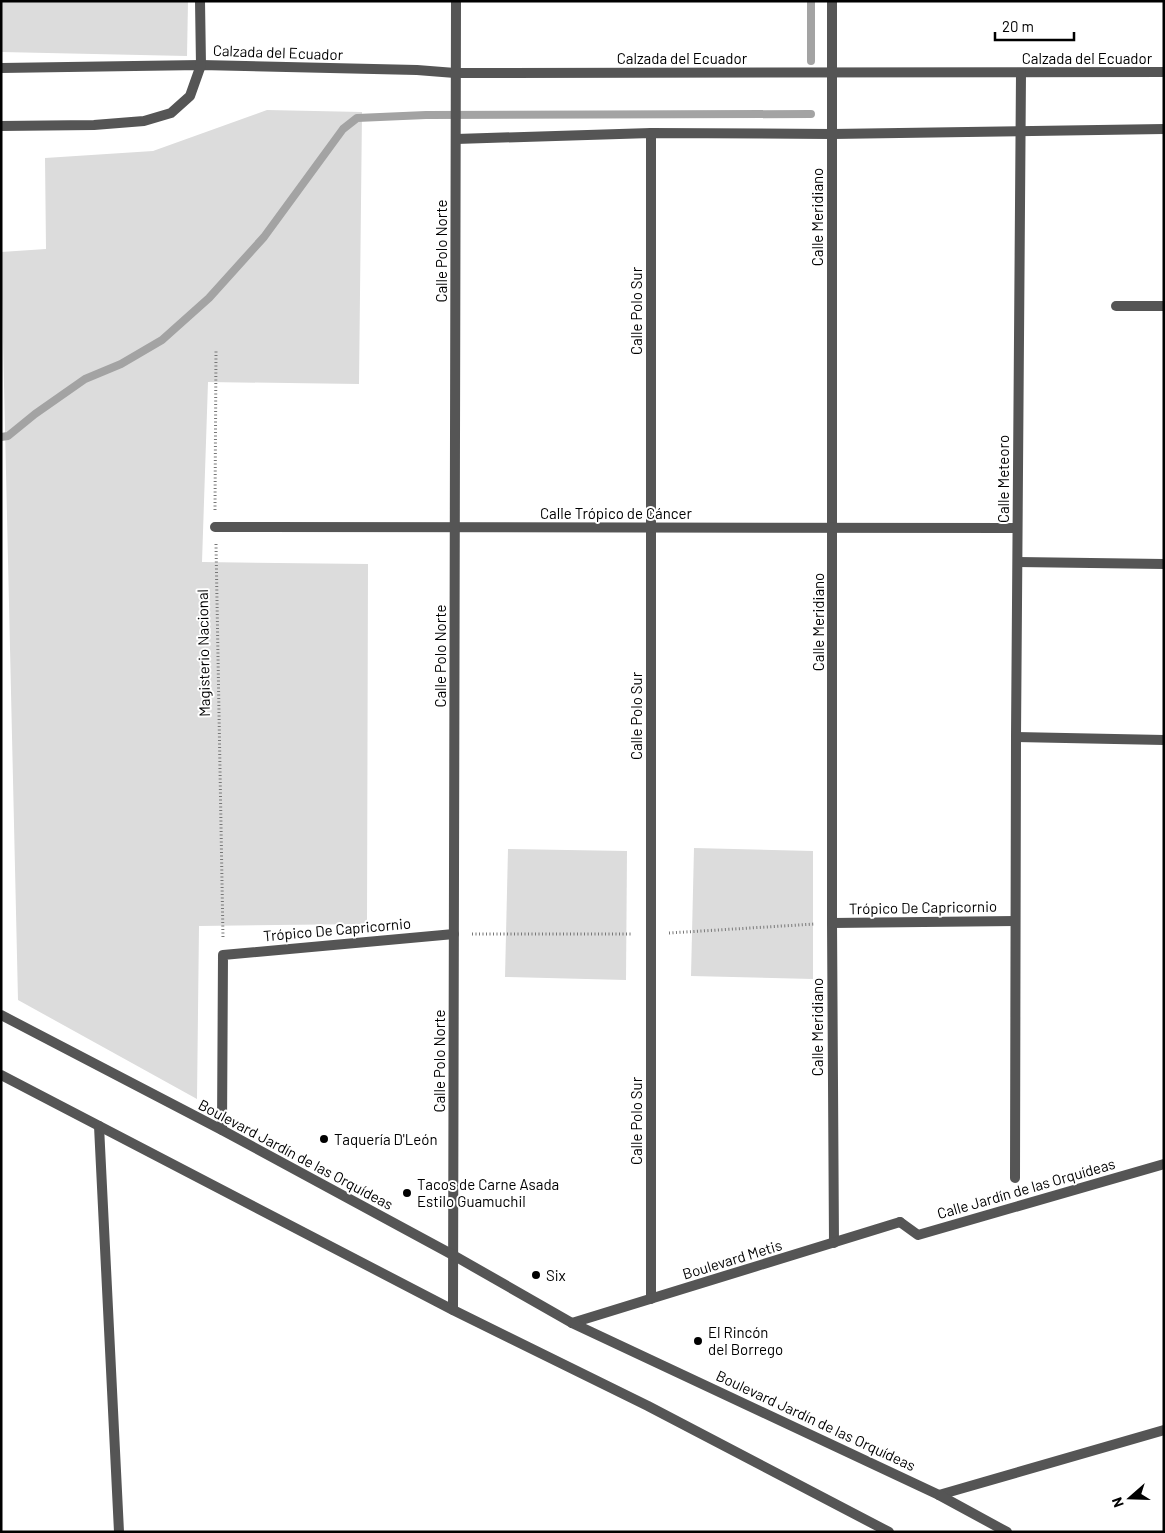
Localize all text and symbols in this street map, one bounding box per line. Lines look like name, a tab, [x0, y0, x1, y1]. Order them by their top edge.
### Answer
scale bar	[995, 10, 1074, 42]
text: 20 m	[1002, 17, 1034, 35]
street label: Calzada del Ecuador	[213, 41, 344, 63]
street label: Calzada del Ecuador	[617, 49, 748, 67]
street label: Calzada del Ecuador	[1022, 49, 1153, 67]
street label: Calle Meridiano	[808, 168, 826, 266]
street label: Calle Polo Norte	[432, 199, 450, 303]
street label: Calle Polo Sur	[627, 266, 645, 355]
street label: Calle Meteoro	[994, 435, 1012, 523]
street label: Calle Trópico de Cáncer	[540, 504, 692, 522]
street label: Calle Meridiano	[809, 573, 827, 671]
street label: Magisterio Nacional	[193, 589, 213, 717]
street label: Calle Polo Norte	[431, 604, 449, 708]
street label: Calle Polo Sur	[627, 671, 645, 760]
street label: Trópico De Capricornio	[849, 897, 997, 917]
street label: Trópico De Capricornio	[262, 914, 412, 944]
street label: Calle Meridiano	[808, 978, 826, 1076]
street label: Calle Polo Norte	[430, 1009, 448, 1113]
street label: Calle Polo Sur	[627, 1076, 645, 1165]
street label: Boulevard Jardín de las Orquídeas	[196, 1095, 396, 1213]
place label: Taquería D'León	[334, 1130, 438, 1148]
marker: Taquería D'León	[318, 1133, 330, 1145]
street label: Calle Jardín de las Orquídeas	[935, 1154, 1117, 1222]
place label: Tacos de Carne Asada Estilo Guamuchil	[417, 1175, 559, 1210]
marker: Tacos de Carne Asada Estilo Guamuchil	[401, 1187, 413, 1199]
street label: Boulevard Metis	[680, 1235, 784, 1283]
place label: Six	[546, 1266, 566, 1284]
marker: Six	[530, 1269, 542, 1281]
place label: El Rincón del Borrego	[708, 1323, 783, 1358]
marker: El Rincón del Borrego	[692, 1335, 704, 1347]
street label: Boulevard Jardín de las Orquídeas	[713, 1366, 919, 1474]
north arrow	[1105, 1473, 1155, 1523]
text: N	[1108, 1495, 1127, 1510]

